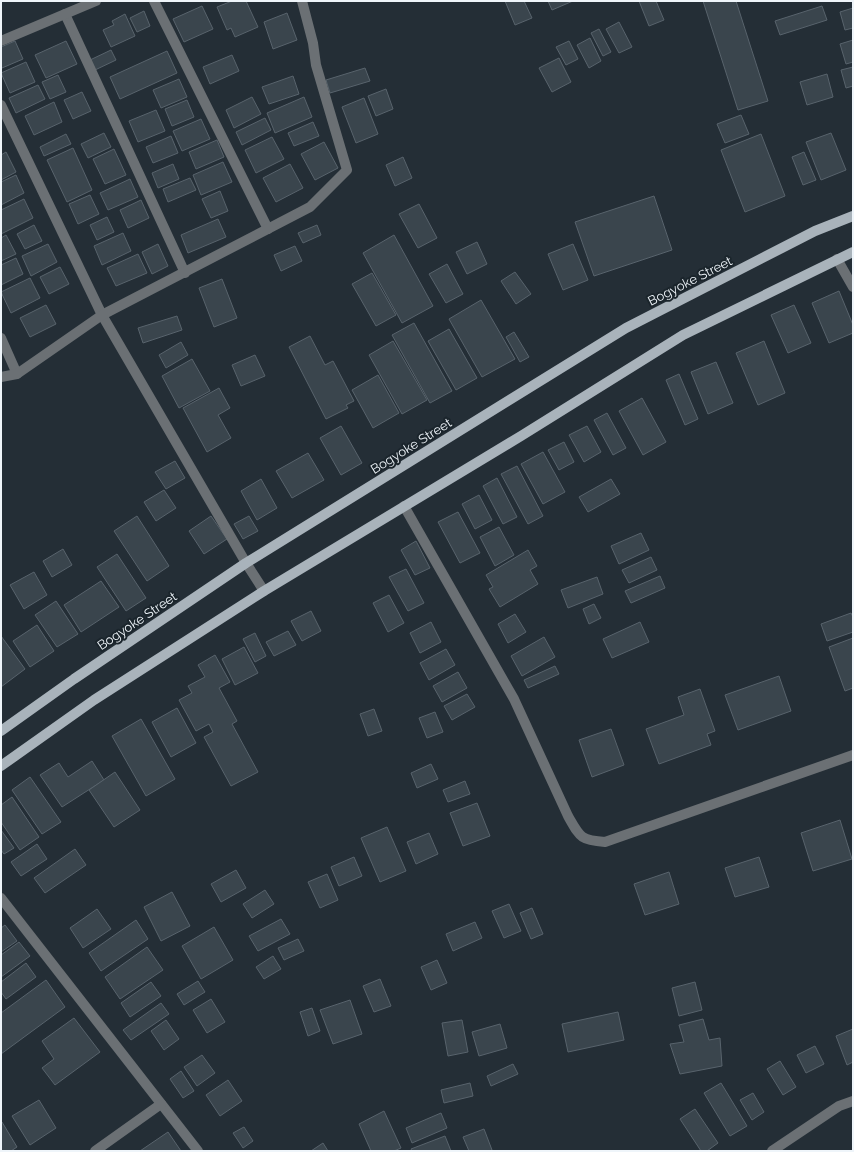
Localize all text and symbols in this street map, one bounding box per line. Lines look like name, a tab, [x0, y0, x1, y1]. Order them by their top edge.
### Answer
street label: Bogyoke Street	[645, 253, 735, 309]
street label: Bogyoke Street	[368, 415, 455, 477]
street label: Bogyoke Street	[94, 589, 180, 653]

